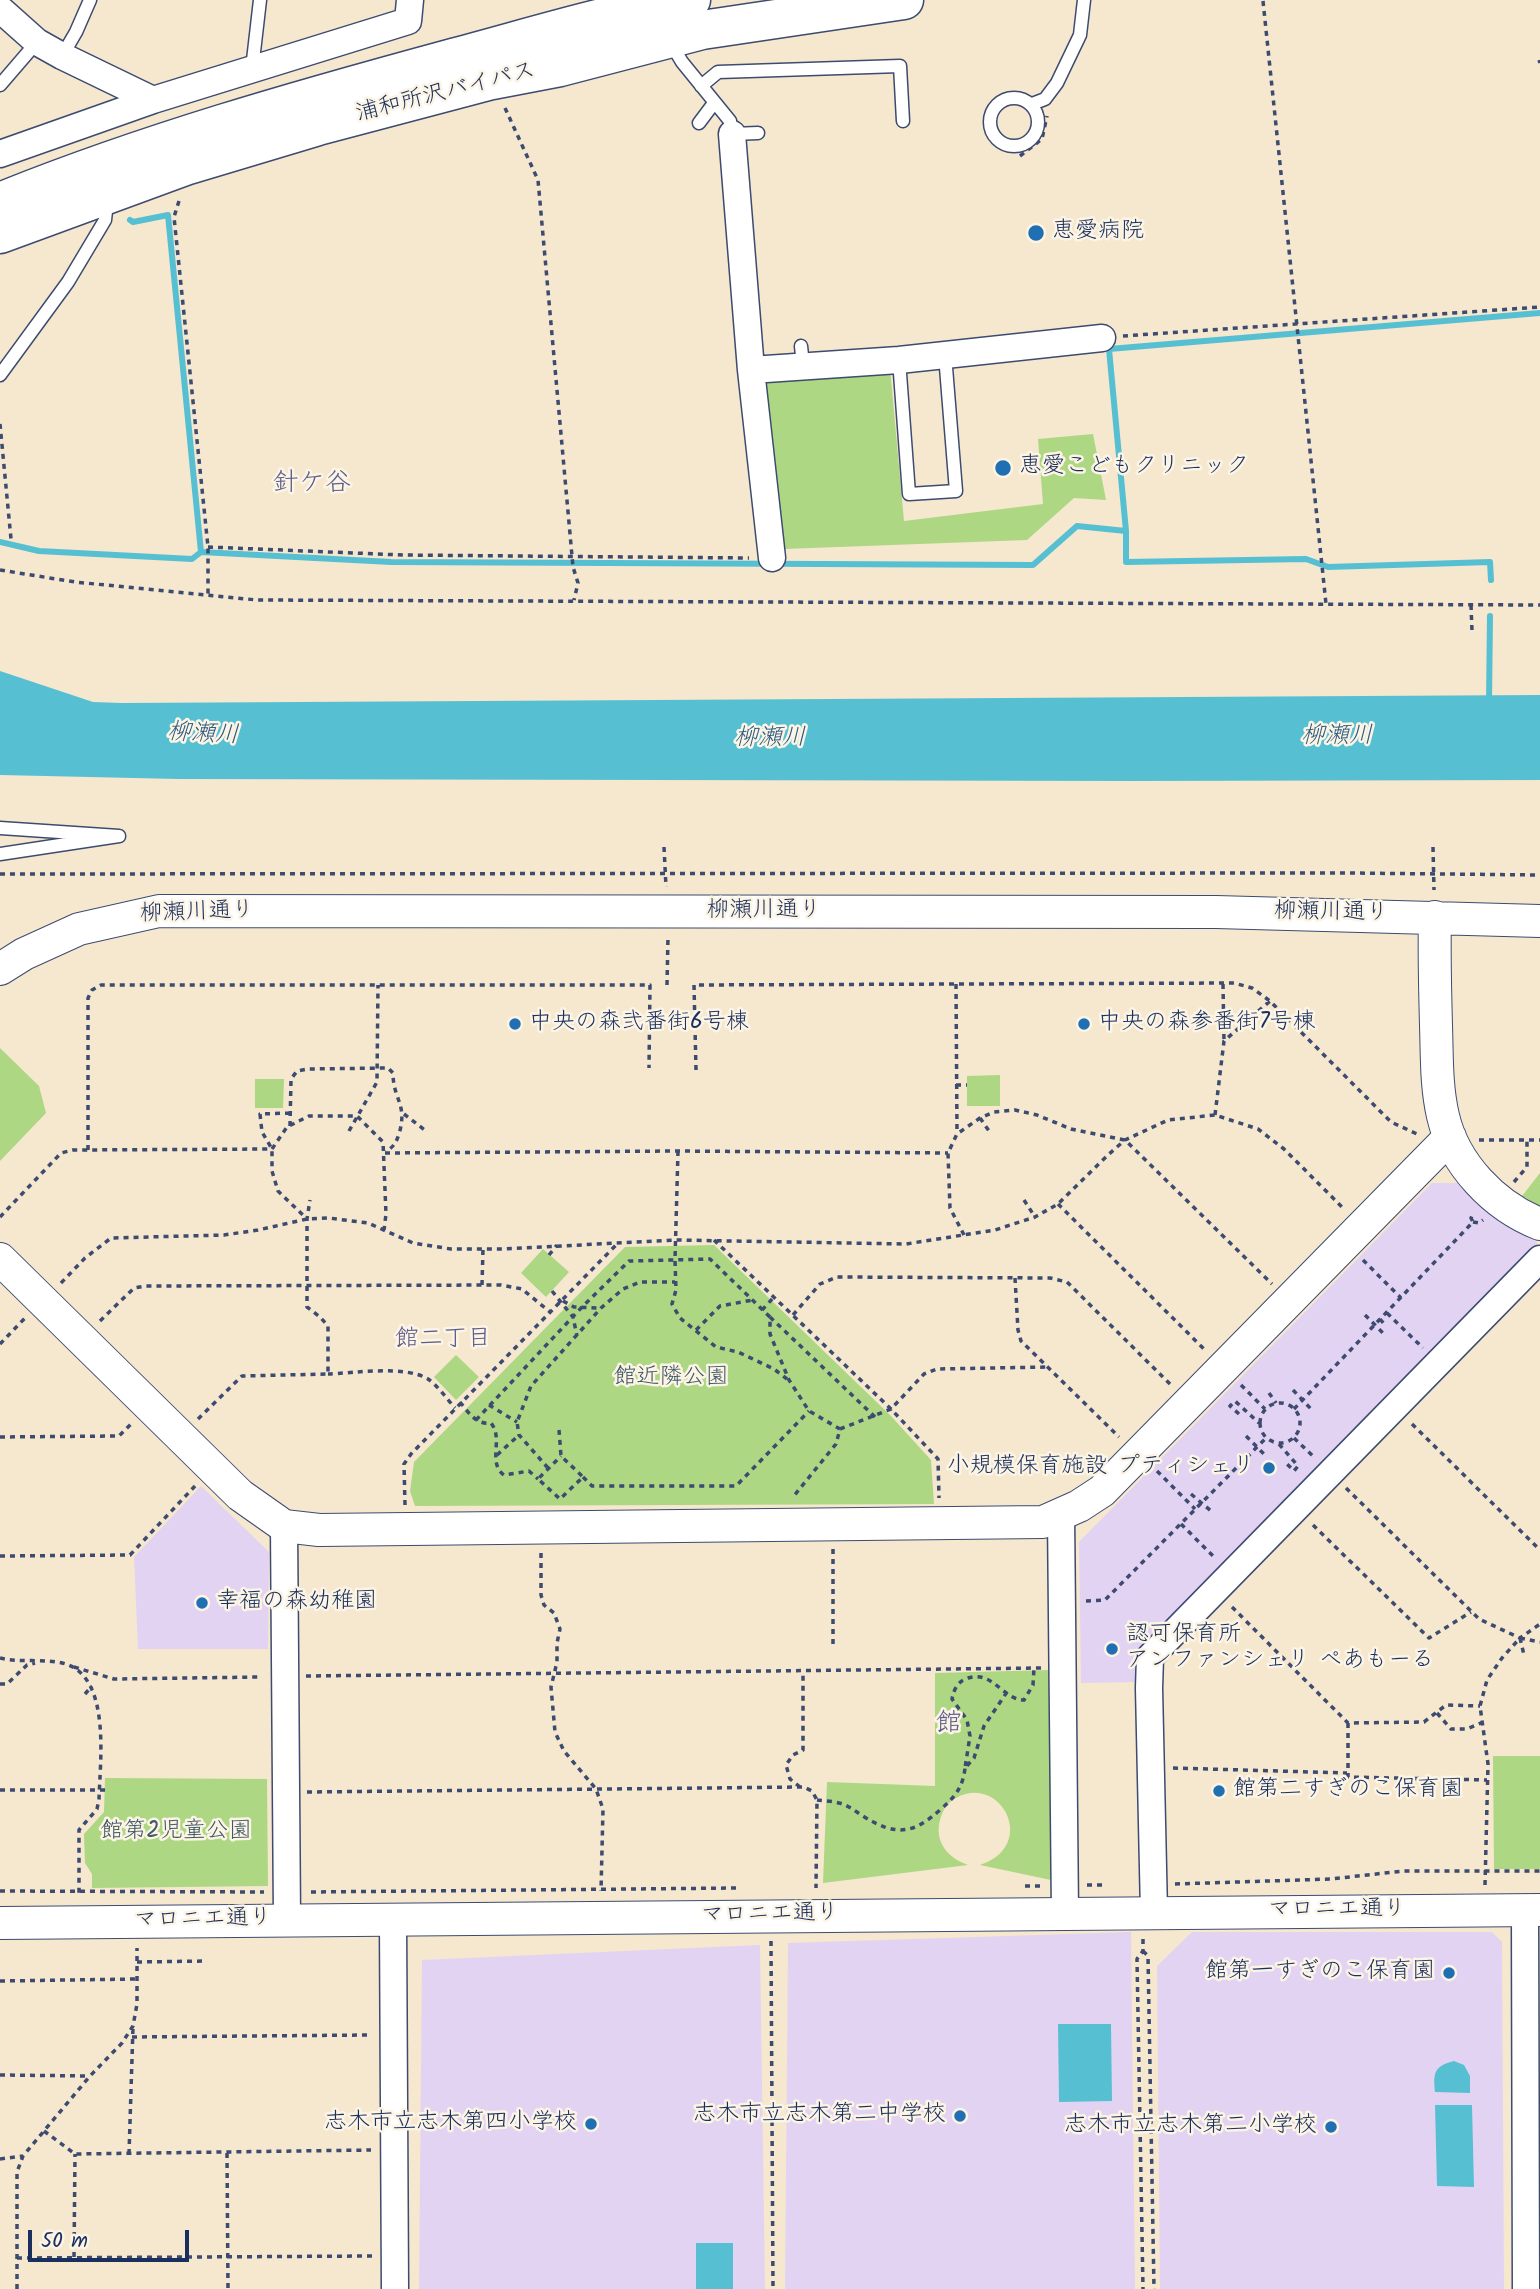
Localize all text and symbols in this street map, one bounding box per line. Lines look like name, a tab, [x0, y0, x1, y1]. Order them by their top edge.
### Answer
street label: 浦和所沢バイパス	[353, 58, 539, 130]
place label: 恵愛病院	[1052, 219, 1144, 247]
marker: 恵愛病院	[1026, 223, 1046, 243]
place label: 恵愛こどもクリニック	[1019, 454, 1249, 482]
marker: 恵愛こどもクリニック	[993, 458, 1013, 478]
district label: 針ケ谷	[273, 470, 351, 502]
water label: 柳瀬川	[166, 720, 240, 752]
water label: 柳瀬川	[1301, 724, 1373, 752]
water label: 柳瀬川	[734, 726, 806, 754]
street label: 柳瀬川通り	[139, 898, 255, 930]
street label: 柳瀬川通り	[707, 898, 821, 926]
street label: 柳瀬川通り	[1273, 899, 1389, 929]
place label: 中央の森弐番街6号棟	[529, 1010, 749, 1038]
place label: 中央の森参番街7号棟	[1098, 1010, 1316, 1038]
marker: 中央の森弐番街6号棟	[507, 1016, 523, 1032]
marker: 中央の森参番街7号棟	[1076, 1016, 1092, 1032]
district label: 館二丁目	[395, 1327, 491, 1355]
park label: 館近隣公園	[614, 1365, 728, 1393]
place label: 小規模保育施設 プティシェリ	[947, 1454, 1255, 1482]
marker: 小規模保育施設 プティシェリ	[1261, 1460, 1277, 1476]
place label: 幸福の森幼稚園	[216, 1589, 377, 1617]
marker: 幸福の森幼稚園	[194, 1595, 210, 1611]
place label: 認可保育所 アンファンシェリ ぺあもーる	[1126, 1622, 1434, 1676]
marker: 認可保育所 アンファンシェリ ぺあもーる	[1104, 1641, 1120, 1657]
district label: 館	[936, 1710, 962, 1742]
place label: 館第二すぎのこ保育園	[1233, 1777, 1463, 1805]
marker: 館第二すぎのこ保育園	[1211, 1783, 1227, 1799]
park label: 館第2児童公園	[100, 1819, 252, 1847]
street label: マロニエ通り	[1268, 1897, 1406, 1925]
street label: マロニエ通り	[701, 1901, 839, 1931]
street label: マロニエ通り	[134, 1906, 272, 1936]
place label: 館第一すぎのこ保育園	[1205, 1959, 1435, 1987]
marker: 館第一すぎのこ保育園	[1441, 1965, 1457, 1981]
place label: 志木市立志木第二中学校	[693, 2102, 946, 2130]
marker: 志木市立志木第二中学校	[952, 2108, 968, 2124]
place label: 志木市立志木第四小学校	[324, 2110, 577, 2138]
place label: 志木市立志木第二小学校	[1064, 2113, 1317, 2141]
marker: 志木市立志木第四小学校	[583, 2116, 599, 2132]
marker: 志木市立志木第二小学校	[1323, 2119, 1339, 2135]
scale bar	[32, 2216, 192, 2260]
text: 50 m	[41, 2225, 88, 2258]

